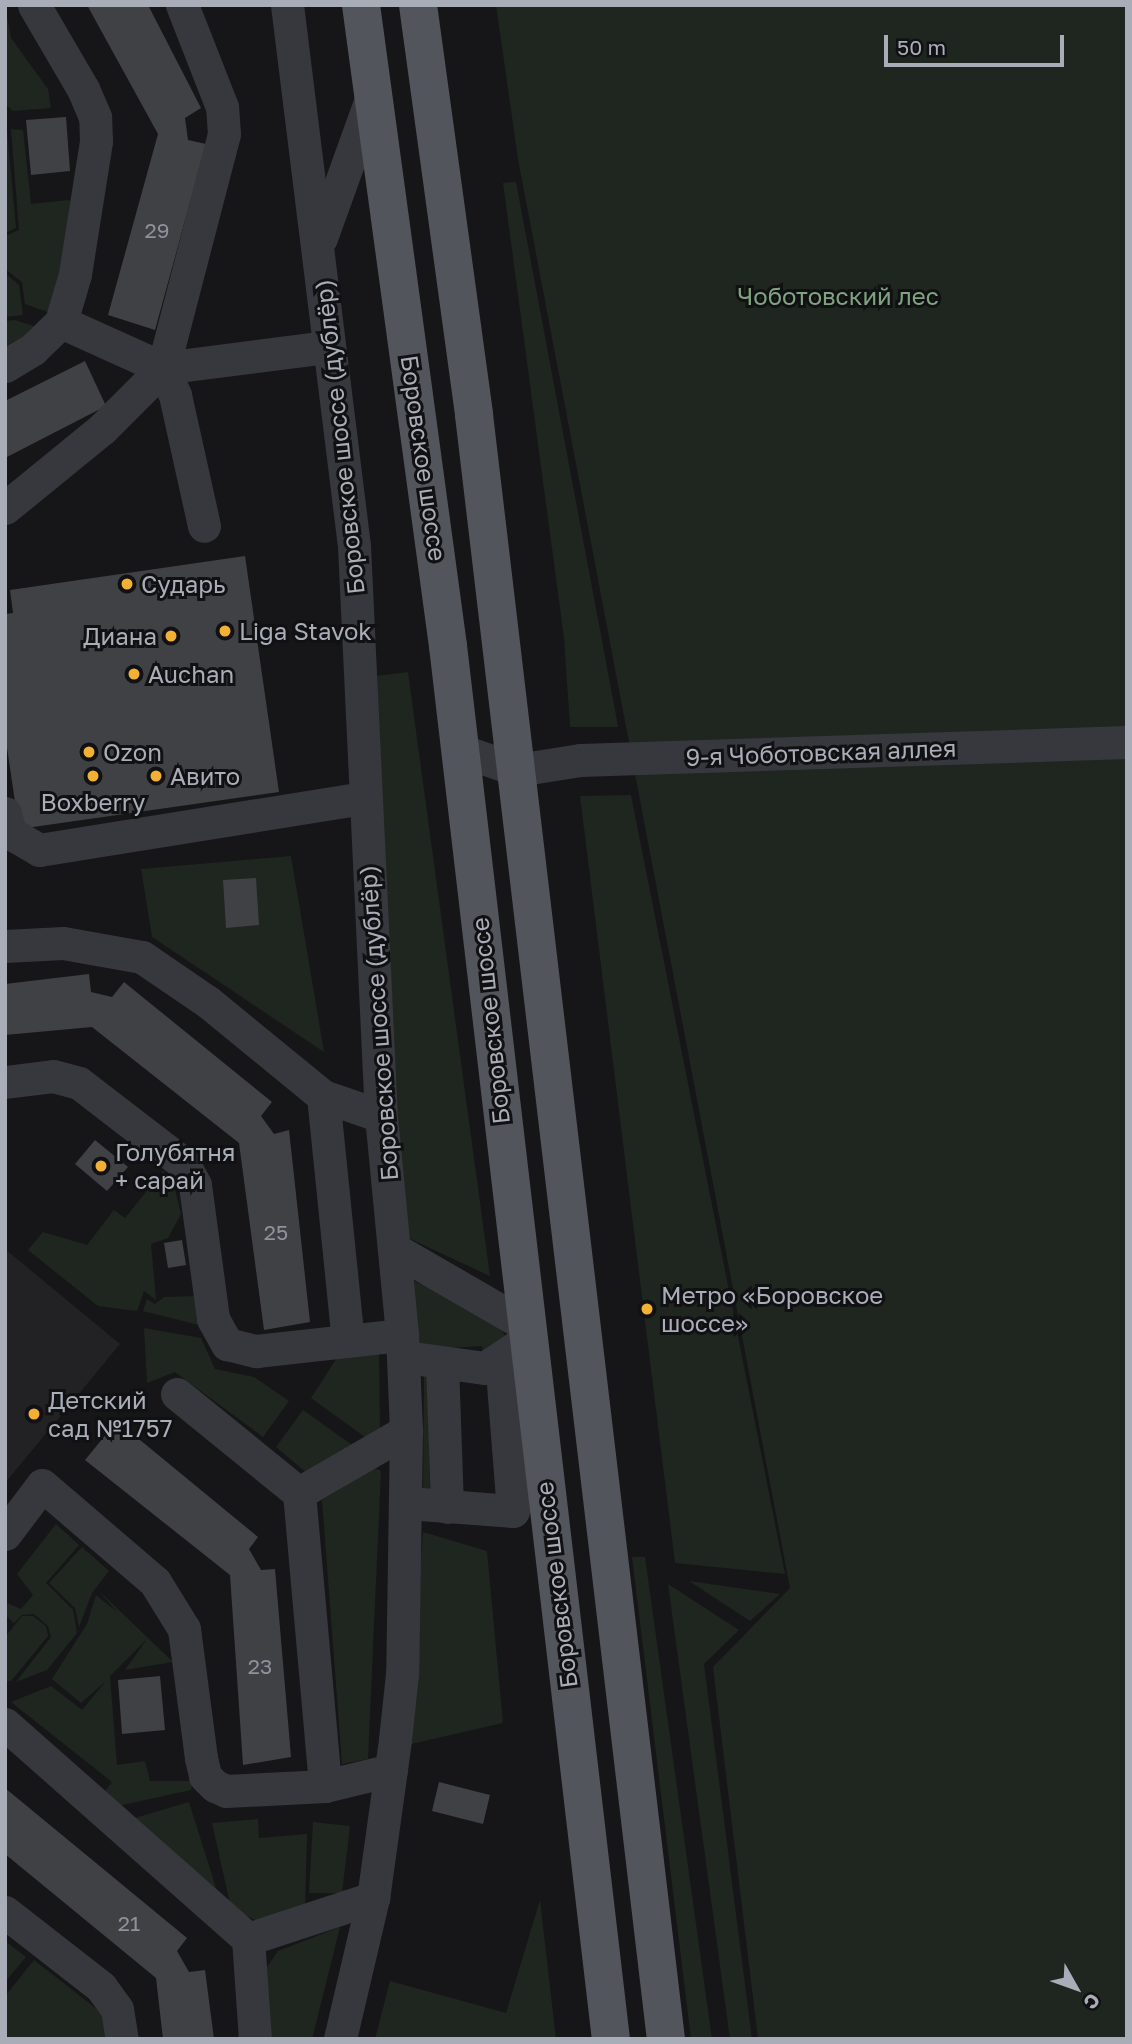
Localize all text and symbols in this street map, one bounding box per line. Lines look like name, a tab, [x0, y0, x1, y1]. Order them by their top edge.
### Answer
scale bar	[887, 21, 1067, 65]
text: 50 m	[897, 34, 946, 60]
house number: 29	[145, 217, 169, 243]
street label: Боровское шоссе (дублёр)	[308, 278, 370, 596]
park label: Чоботовский лес	[737, 282, 939, 310]
street label: Боровское шоссе	[395, 353, 453, 563]
place label: Сударь	[141, 570, 226, 598]
marker: Сударь	[119, 576, 135, 592]
place label: Liga Stavok	[239, 617, 372, 645]
place label: Диана	[83, 622, 157, 650]
marker: Liga Stavok	[217, 623, 233, 639]
marker: Диана	[163, 628, 179, 644]
place label: Auchan	[148, 660, 234, 688]
marker: Auchan	[126, 666, 142, 682]
street label: 9-я Чоботовская аллея	[685, 733, 957, 771]
place label: Ozon	[103, 738, 162, 766]
marker: Ozon	[81, 744, 97, 760]
place label: Авито	[170, 762, 240, 790]
marker: Boxberry	[85, 768, 101, 784]
marker: Авито	[148, 768, 164, 784]
place label: Boxberry	[41, 788, 145, 816]
street label: Боровское шоссе (дублёр)	[353, 864, 403, 1182]
street label: Боровское шоссе	[465, 916, 515, 1126]
place label: Голубятня + сарай	[115, 1138, 235, 1194]
marker: Голубятня + сарай	[93, 1158, 109, 1174]
house number: 25	[264, 1219, 288, 1245]
place label: Метро «Боровское шоссе»	[661, 1281, 883, 1337]
marker: Метро «Боровское шоссе»	[639, 1301, 655, 1317]
place label: Детский сад №1757	[48, 1386, 172, 1442]
marker: Детский сад №1757	[26, 1406, 42, 1422]
street label: Боровское шоссе	[529, 1480, 583, 1690]
house number: 23	[248, 1653, 272, 1679]
house number: 21	[118, 1910, 140, 1936]
north arrow	[1041, 1953, 1111, 2023]
text: С	[1079, 1989, 1106, 2014]

